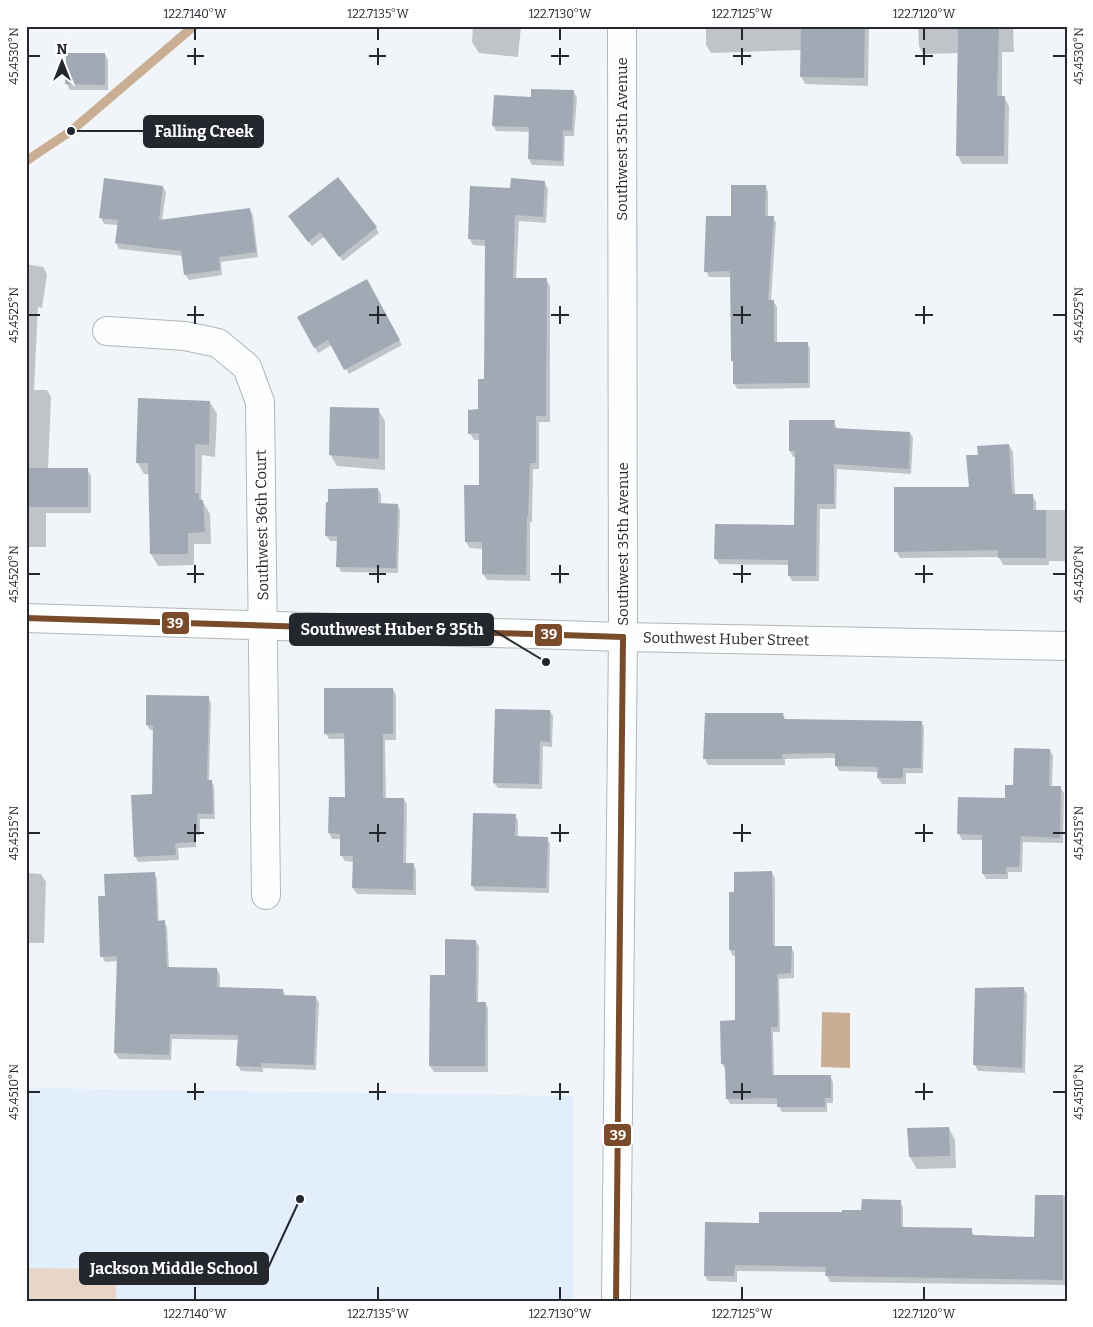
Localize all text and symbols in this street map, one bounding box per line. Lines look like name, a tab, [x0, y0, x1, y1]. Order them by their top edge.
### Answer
text: 122.7140°W	[164, 7, 227, 21]
text: 122.7135°W	[347, 7, 409, 21]
text: 122.7130°W	[529, 7, 592, 21]
text: 122.7125°W	[711, 7, 773, 21]
text: 122.7120°W	[893, 7, 956, 21]
text: 45.4530°N	[7, 27, 21, 85]
text: 45.4530°N	[1072, 27, 1086, 85]
north arrow	[38, 38, 88, 88]
text: N	[57, 41, 68, 58]
street label: Southwest 35th Avenue	[613, 57, 631, 221]
callout: Falling Creek	[144, 116, 263, 147]
text: Falling Creek	[154, 122, 254, 141]
text: 45.4525°N	[7, 286, 21, 343]
text: 45.4525°N	[1072, 286, 1086, 343]
street label: Southwest 36th Court	[252, 449, 272, 600]
street label: Southwest 35th Avenue	[614, 462, 632, 626]
text: 45.4520°N	[7, 545, 21, 603]
text: 45.4520°N	[1072, 545, 1086, 603]
line badge: 39	[161, 611, 190, 635]
callout: Southwest Huber & 35th	[290, 614, 493, 645]
text: 39	[167, 615, 183, 632]
text: Southwest Huber & 35th	[300, 620, 484, 639]
line badge: 39	[534, 623, 563, 647]
text: 39	[541, 626, 557, 643]
street label: Southwest Huber Street	[643, 629, 810, 649]
text: 45.4515°N	[7, 805, 21, 860]
text: 45.4515°N	[1072, 805, 1086, 860]
text: 45.4510°N	[7, 1064, 21, 1120]
text: 45.4510°N	[1072, 1064, 1086, 1120]
line badge: 39	[603, 1123, 632, 1147]
text: 39	[610, 1127, 626, 1144]
callout: Jackson Middle School	[80, 1253, 268, 1284]
text: Jackson Middle School	[89, 1259, 258, 1278]
text: 122.7140°W	[164, 1307, 227, 1321]
text: 122.7135°W	[347, 1307, 409, 1321]
text: 122.7130°W	[529, 1307, 592, 1321]
text: 122.7125°W	[711, 1307, 773, 1321]
text: 122.7120°W	[893, 1307, 956, 1321]

